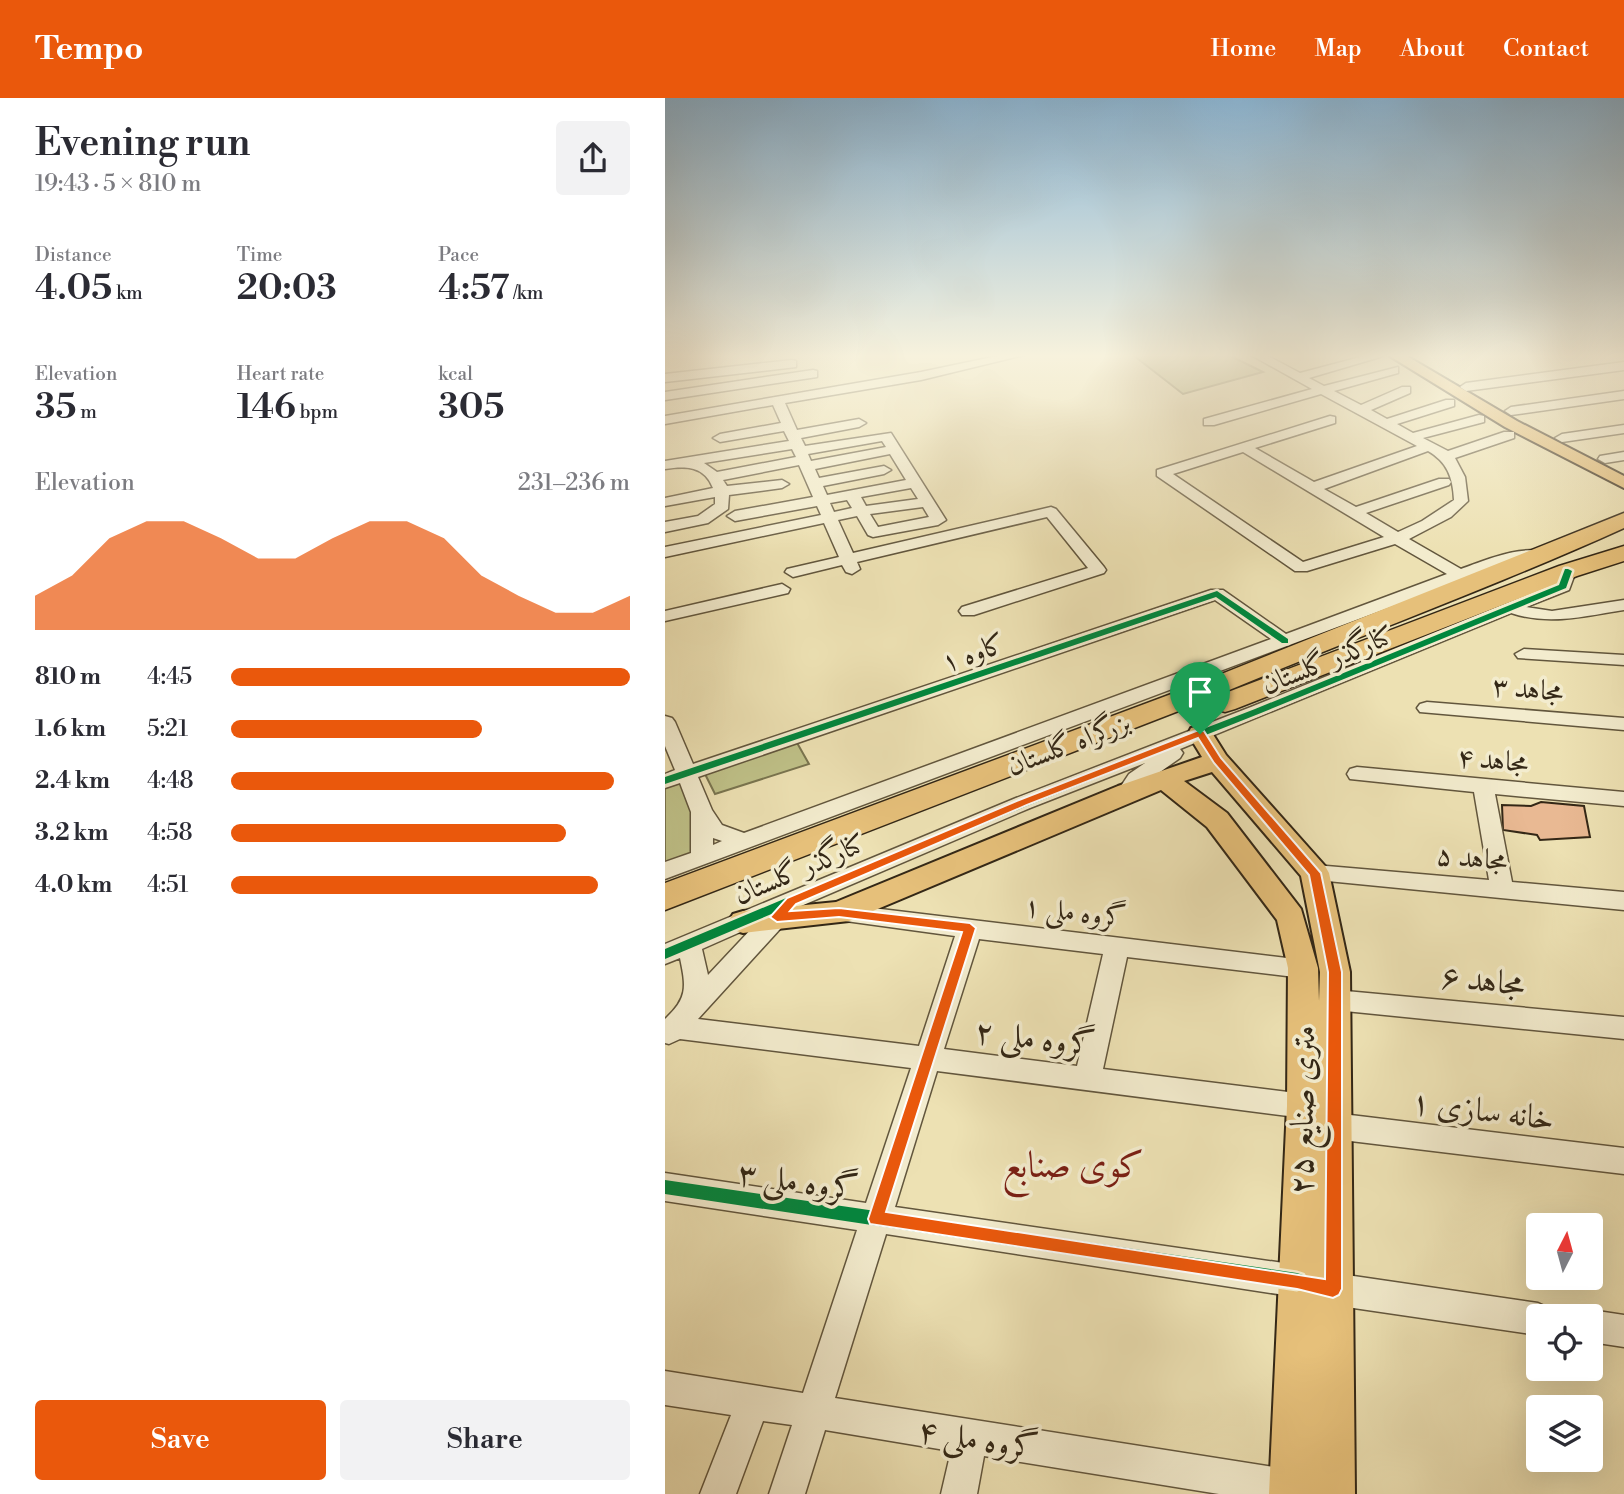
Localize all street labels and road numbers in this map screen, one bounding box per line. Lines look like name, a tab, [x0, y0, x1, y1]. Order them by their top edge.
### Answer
street label: کنارگذر گلستان	[1255, 615, 1399, 703]
street label: کاوه ۱	[937, 626, 1010, 681]
street label: مجاهد ۳	[1491, 669, 1565, 710]
street label: بزرگراه گلستان	[1001, 703, 1135, 784]
street label: مجاهد ۴	[1456, 740, 1530, 781]
street label: کنارگذر گلستان	[727, 823, 871, 913]
street label: ۵ مجاهد	[1435, 838, 1509, 879]
street label: گروه ملی ۱	[1022, 887, 1128, 938]
street label: ۶ مجاهد	[1439, 957, 1527, 1006]
street label: گروه ملی ۲	[972, 1009, 1098, 1068]
street label: ۲۵ متری صنایع	[1282, 1025, 1332, 1195]
street label: خانه سازی ۱	[1409, 1082, 1557, 1141]
street label: گروه ملی ۳	[735, 1151, 861, 1212]
street label: گروه ملی ۴	[915, 1408, 1041, 1471]

